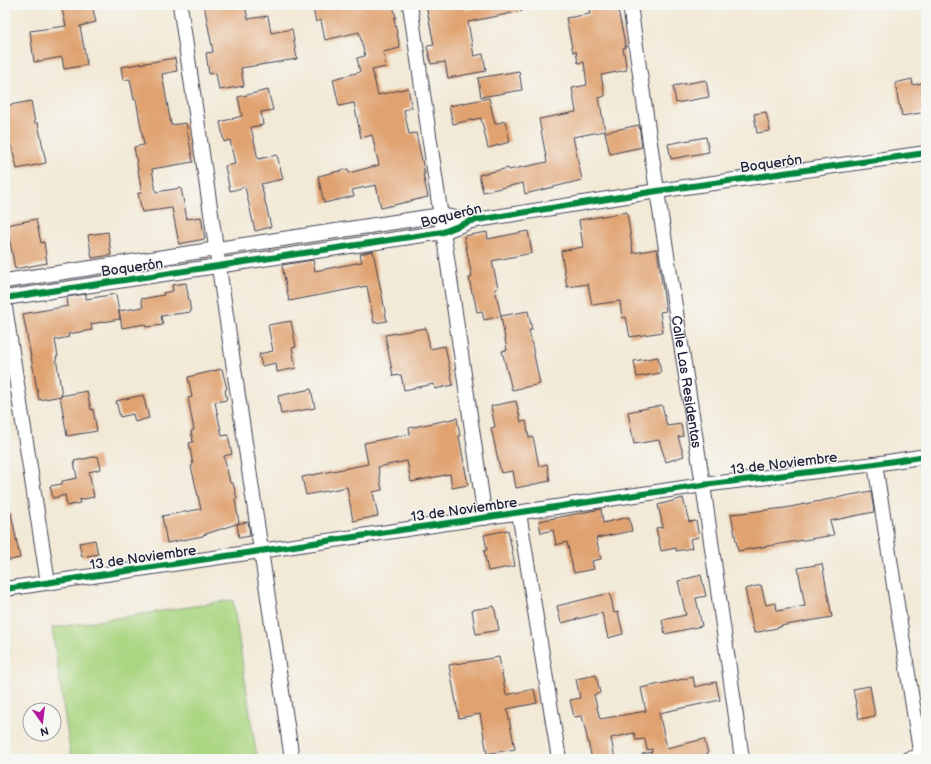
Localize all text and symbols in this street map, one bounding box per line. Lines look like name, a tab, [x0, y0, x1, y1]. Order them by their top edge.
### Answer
street label: Boquerón	[739, 151, 803, 176]
street label: Boquerón	[419, 200, 484, 231]
street label: Boquerón	[100, 255, 164, 280]
street label: Calle Las Residentas	[668, 314, 705, 449]
street label: 13 de Noviembre	[730, 449, 838, 478]
street label: 13 de Noviembre	[410, 494, 518, 525]
street label: 13 de Noviembre	[89, 542, 197, 573]
north arrow	[22, 702, 62, 742]
text: N	[39, 724, 50, 739]

